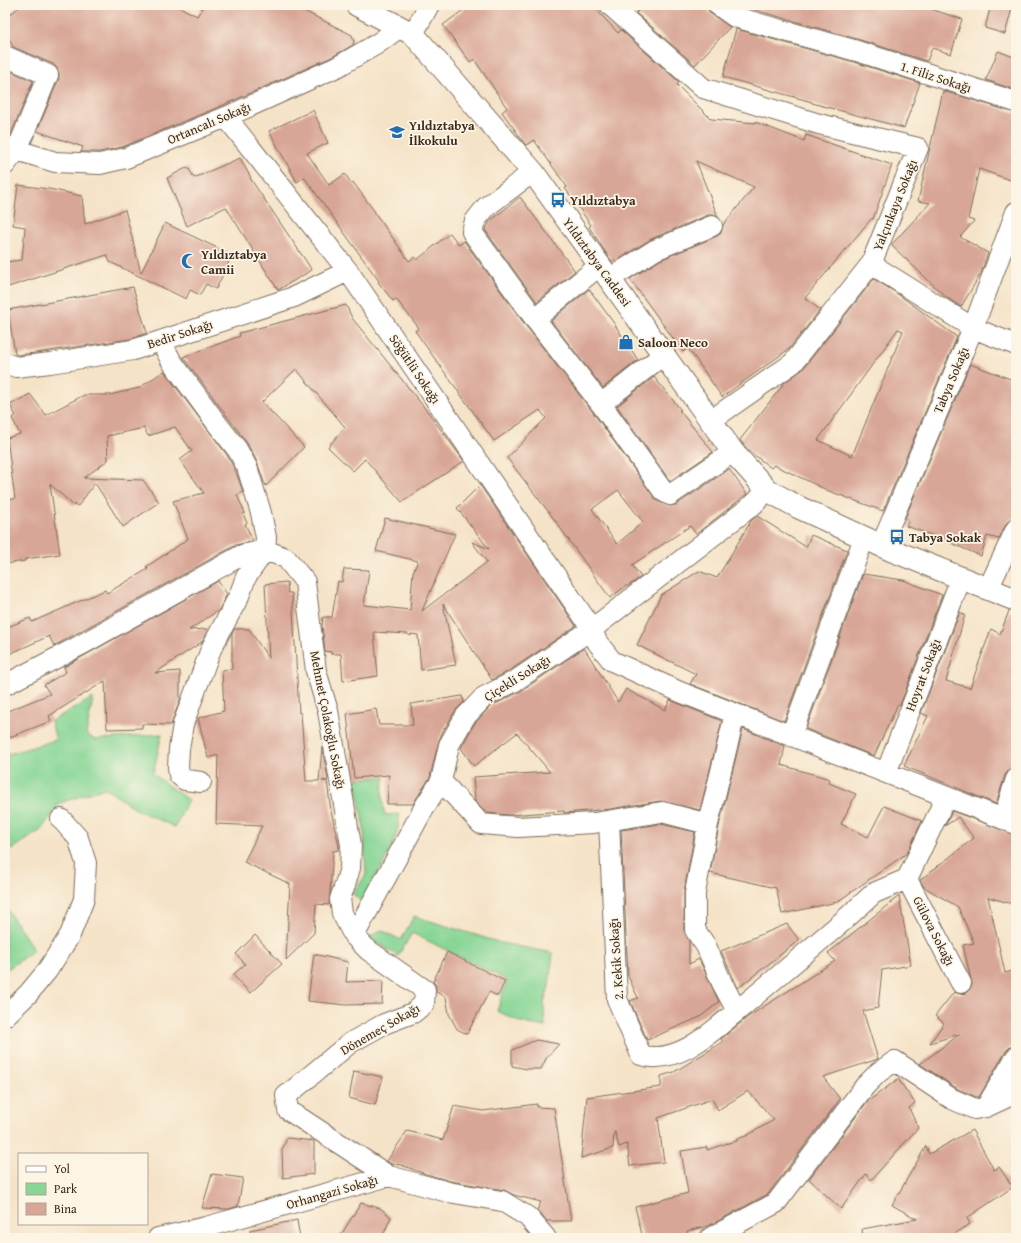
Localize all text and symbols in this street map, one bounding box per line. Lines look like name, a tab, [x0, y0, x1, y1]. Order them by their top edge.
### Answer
street label: 1. Filiz Sokağı	[898, 57, 974, 98]
street label: Ortancalı Sokağı	[164, 97, 254, 149]
place label: Yıldıztabya İlkokulu	[409, 116, 475, 150]
school or university icon: Yıldıztabya İlkokulu	[388, 123, 406, 141]
street label: Yalçınkaya Sokağı	[868, 156, 922, 254]
bus stop icon: Yıldıztabya	[549, 191, 567, 209]
place label: Yıldıztabya	[570, 191, 636, 210]
street label: Yıldıztabya Caddesi	[558, 213, 636, 311]
place label: Yıldıztabya Camii	[201, 245, 267, 279]
mosque icon: Yıldıztabya Camii	[180, 252, 198, 270]
street label: Bedir Sokağı	[145, 314, 216, 354]
street label: Söğütlü Sokağı	[385, 330, 446, 408]
shop icon: Saloon Neco	[617, 333, 635, 351]
place label: Saloon Neco	[638, 333, 708, 352]
street label: Tabya Sokağı	[928, 343, 974, 416]
bus stop icon: Tabya Sokak	[888, 528, 906, 546]
place label: Tabya Sokak	[909, 528, 982, 547]
street label: Hoyrat Sokağı	[900, 636, 946, 714]
street label: Mehmet Çolakoğlu Sokağı	[305, 649, 351, 791]
street label: Çiçekli Sokağı	[480, 650, 554, 706]
street label: Gülova Sokağı	[908, 893, 960, 969]
street label: 2. Kekik Sokağı	[604, 917, 628, 1000]
street label: Dönemeç Sokağı	[337, 998, 424, 1060]
legend	[18, 1153, 148, 1225]
text: Yol	[54, 1160, 71, 1177]
street label: Orhangazi Sokağı	[284, 1170, 380, 1214]
text: Park	[54, 1180, 78, 1197]
text: Bina	[54, 1200, 77, 1217]

